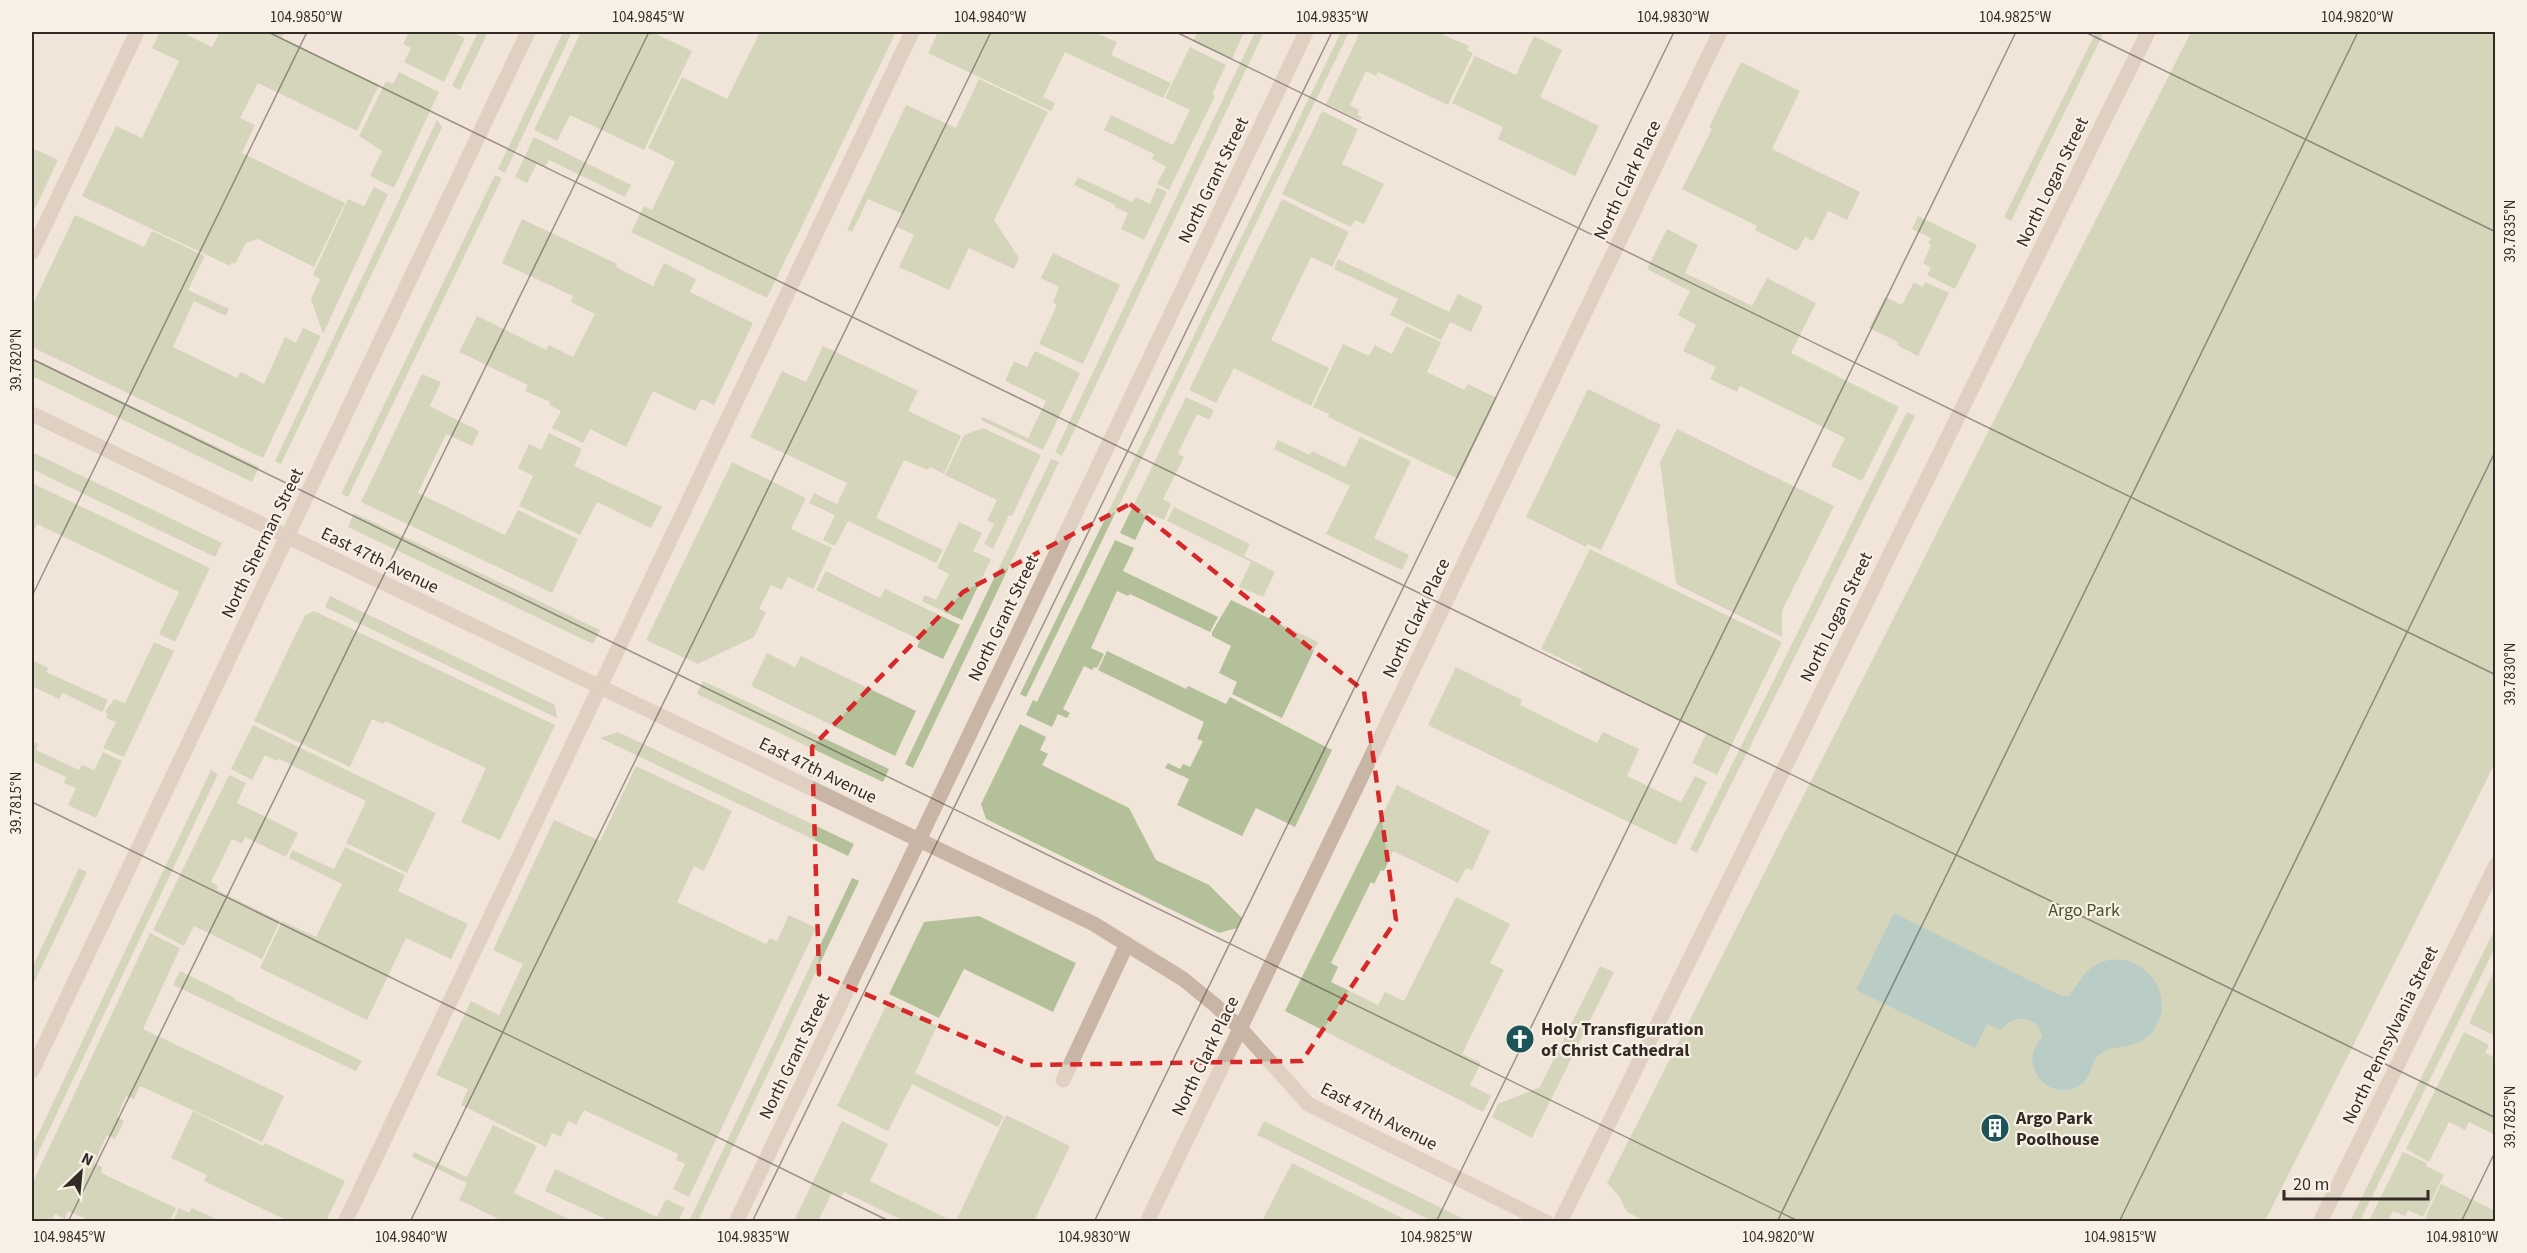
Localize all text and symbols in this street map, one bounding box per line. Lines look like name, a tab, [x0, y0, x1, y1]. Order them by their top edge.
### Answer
text: 104.9850°W	[270, 7, 343, 28]
text: 104.9845°W	[612, 7, 685, 28]
text: 104.9840°W	[954, 7, 1027, 28]
text: 104.9835°W	[1296, 7, 1369, 28]
text: 104.9830°W	[1637, 7, 1710, 28]
text: 104.9825°W	[1979, 7, 2052, 28]
text: 104.9820°W	[2321, 7, 2394, 28]
street label: North Grant Street	[1172, 113, 1255, 248]
street label: North Logan Street	[2010, 113, 2095, 251]
street label: North Clark Place	[1588, 116, 1667, 244]
text: 39.7835°N	[2500, 199, 2521, 263]
text: 39.7820°N	[6, 328, 27, 392]
street label: North Sherman Street	[215, 464, 310, 623]
street label: East 47th Avenue	[317, 521, 443, 600]
street label: North Logan Street	[1794, 548, 1879, 686]
street label: North Grant Street	[962, 551, 1045, 686]
street label: North Clark Place	[1377, 554, 1456, 682]
text: 39.7830°N	[2500, 642, 2521, 706]
street label: East 47th Avenue	[755, 731, 881, 810]
text: 39.7815°N	[6, 771, 27, 835]
park label: Argo Park	[2048, 898, 2120, 923]
street label: North Pennsylvania Street	[2336, 942, 2444, 1128]
street label: North Grant Street	[753, 989, 836, 1124]
street label: North Clark Place	[1166, 992, 1245, 1120]
place label: Holy Transfiguration of Christ Cathedral	[1541, 1017, 1704, 1063]
church icon: Holy Transfiguration of Christ Cathedral	[1504, 1023, 1536, 1055]
street label: East 47th Avenue	[1316, 1076, 1442, 1157]
text: 39.7825°N	[2500, 1085, 2521, 1149]
place label: Argo Park Poolhouse	[2015, 1106, 2099, 1152]
building icon: Argo Park Poolhouse	[1979, 1112, 2011, 1144]
north arrow	[51, 1142, 111, 1202]
text: N	[78, 1147, 97, 1172]
scale bar	[2284, 1163, 2428, 1201]
text: 20 m	[2293, 1172, 2329, 1197]
text: 104.9845°W	[33, 1227, 106, 1248]
text: 104.9840°W	[375, 1227, 448, 1248]
text: 104.9835°W	[717, 1227, 790, 1248]
text: 104.9830°W	[1058, 1227, 1131, 1248]
text: 104.9825°W	[1400, 1227, 1473, 1248]
text: 104.9820°W	[1742, 1227, 1815, 1248]
text: 104.9815°W	[2084, 1227, 2157, 1248]
text: 104.9810°W	[2426, 1227, 2499, 1248]

